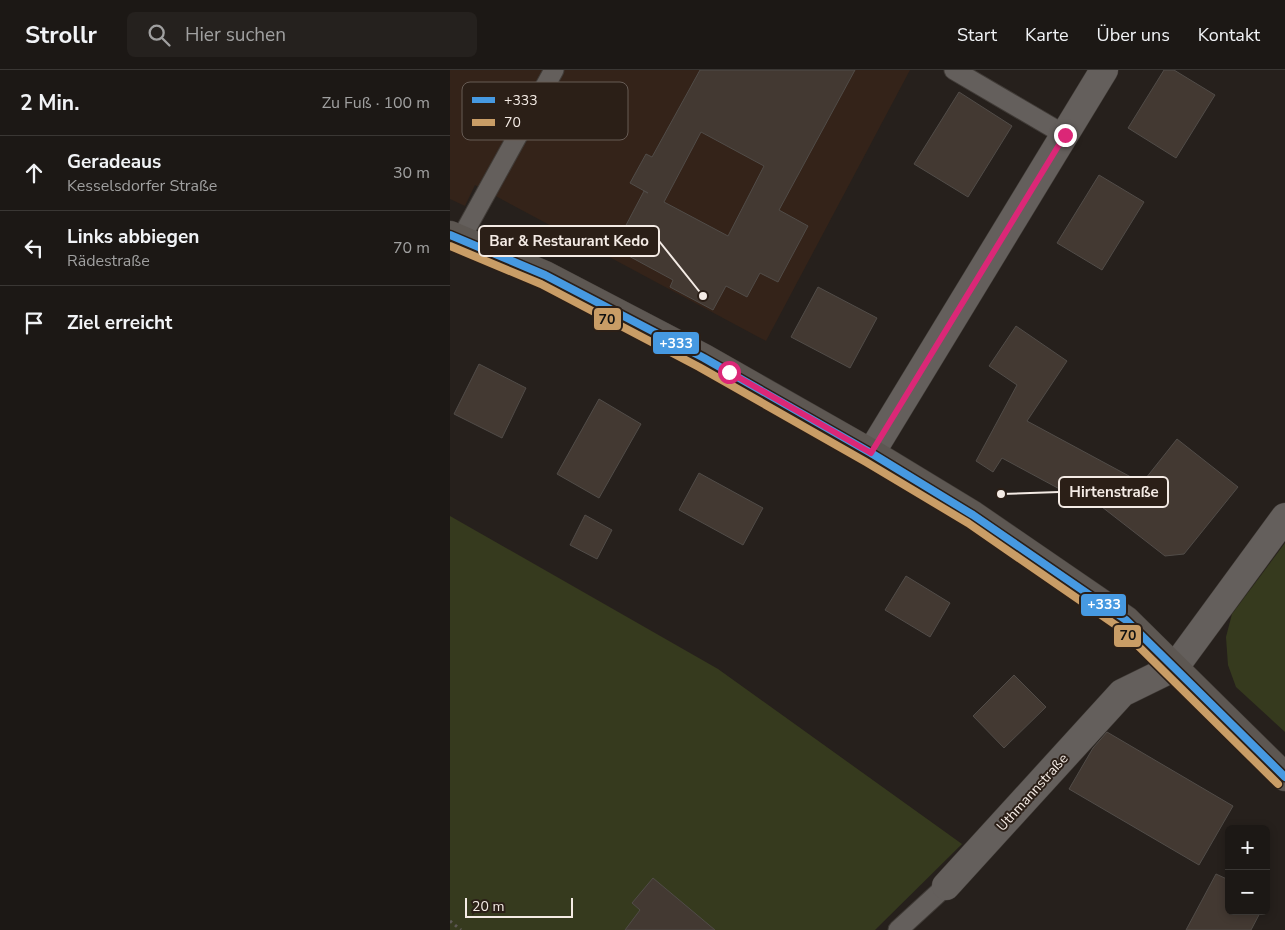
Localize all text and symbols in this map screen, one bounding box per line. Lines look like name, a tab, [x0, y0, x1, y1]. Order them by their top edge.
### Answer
search box	[127, 12, 477, 57]
text: Strollr	[25, 19, 97, 51]
icon: search	[145, 21, 173, 49]
text: Hier suchen	[185, 22, 286, 48]
text: Start	[957, 23, 997, 47]
text: Karte	[1025, 23, 1069, 47]
text: Über uns	[1097, 23, 1170, 47]
text: Kontakt	[1198, 23, 1260, 47]
legend	[462, 82, 628, 140]
text: 2 Min.	[20, 89, 79, 117]
text: +333	[504, 91, 538, 110]
text: Zu Fuß · 100 m	[322, 92, 430, 114]
text: 70	[504, 113, 521, 132]
route end	[1054, 124, 1077, 147]
text: Geradeaus	[67, 149, 161, 175]
icon: ahead	[20, 159, 48, 187]
text: 30 m	[393, 162, 430, 184]
text: Kesselsdorfer Straße	[67, 175, 217, 197]
text: Links abbiegen	[67, 224, 199, 250]
callout: Bar & Restaurant Kedo	[479, 226, 659, 256]
text: Bar & Restaurant Kedo	[489, 231, 649, 251]
icon: left	[20, 234, 48, 262]
text: 70 m	[393, 237, 430, 259]
text: Rädestraße	[67, 250, 150, 272]
line badge: 70	[593, 307, 622, 331]
icon: arrive	[20, 309, 48, 337]
text: Ziel erreicht	[67, 310, 172, 336]
text: 70	[599, 310, 615, 329]
line badge: +333	[652, 331, 700, 355]
text: +333	[659, 334, 693, 353]
route start	[718, 361, 741, 384]
callout: Hirtenstraße	[1059, 477, 1168, 507]
text: Hirtenstraße	[1069, 482, 1159, 502]
line badge: +333	[1080, 593, 1127, 617]
text: +333	[1087, 595, 1121, 614]
line badge: 70	[1113, 624, 1142, 648]
text: 70	[1120, 626, 1136, 645]
street label: Uthmannstraße	[992, 749, 1072, 835]
map controls	[1225, 825, 1270, 915]
button: +	[1225, 825, 1270, 870]
button: −	[1225, 870, 1270, 915]
scale bar	[465, 895, 572, 918]
text: 20 m	[472, 897, 504, 916]

